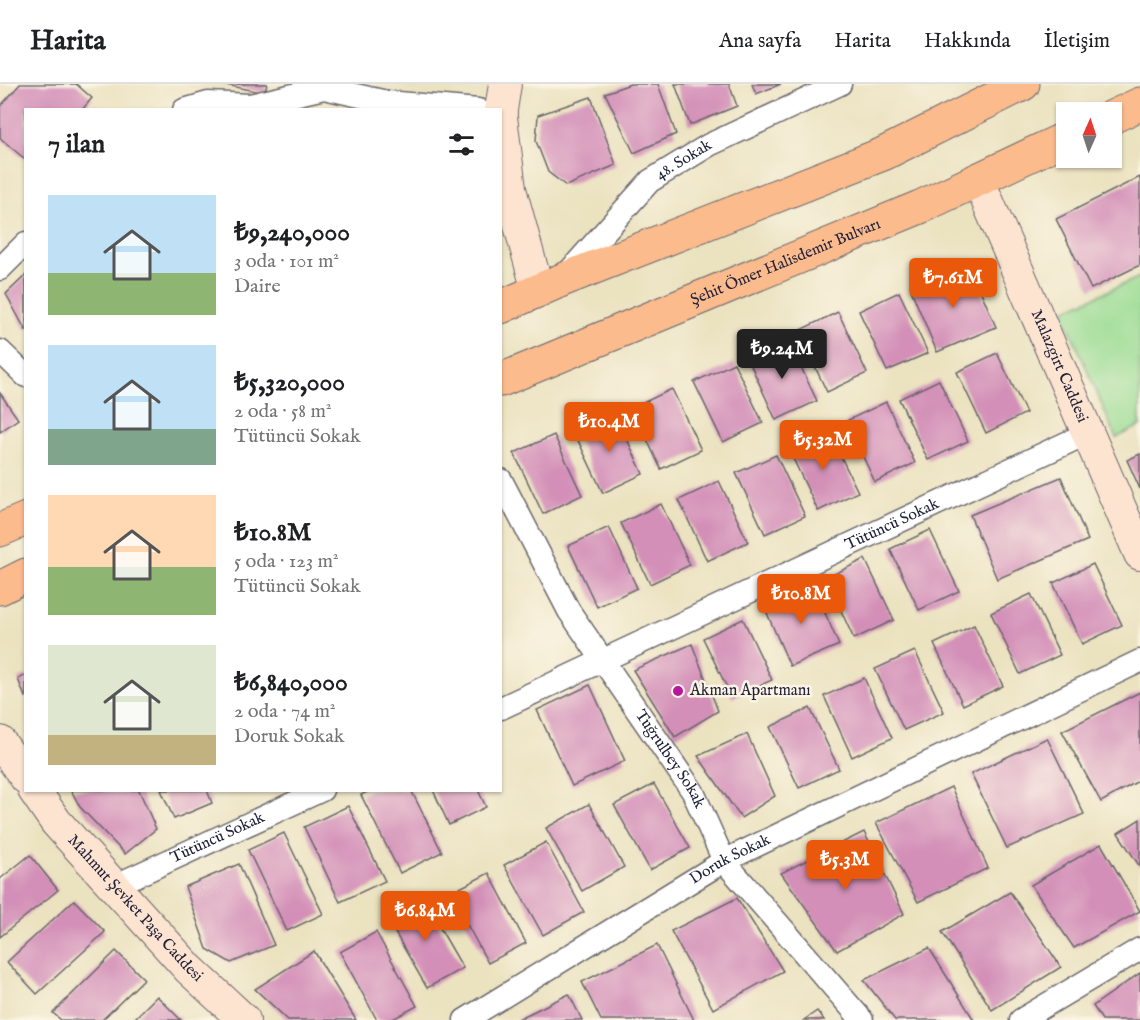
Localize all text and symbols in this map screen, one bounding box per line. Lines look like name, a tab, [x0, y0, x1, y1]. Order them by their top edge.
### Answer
text: Harita	[30, 24, 106, 59]
text: Ana sayfa	[719, 28, 801, 55]
text: Harita	[834, 28, 891, 55]
text: Hakkında	[924, 28, 1011, 55]
text: İletişim	[1044, 28, 1110, 55]
north arrow	[1056, 102, 1122, 168]
map controls	[1056, 102, 1122, 168]
text: 7 ilan	[48, 128, 105, 161]
icon: filters	[445, 128, 478, 161]
street label: 48. Sokak	[652, 135, 716, 185]
street label: Şehit Ömer Halisdemir Bulvarı	[688, 214, 884, 311]
text: ₺9,240,000	[234, 216, 350, 249]
icon: home	[96, 219, 168, 291]
text: 3 oda · 101 m²	[234, 249, 339, 274]
pin: ₺7.61M	[904, 258, 1002, 309]
text: ₺7.61M	[923, 265, 983, 290]
text: Daire	[234, 274, 281, 299]
street label: Malazgirt Caddesi	[1026, 307, 1092, 426]
pin: ₺9.24M	[733, 329, 831, 380]
text: ₺9.24M	[751, 336, 813, 361]
text: ₺5,320,000	[234, 366, 345, 399]
icon: home	[96, 369, 168, 441]
text: 2 oda · 58 m²	[234, 399, 331, 424]
pin: ₺10.4M	[560, 402, 658, 453]
text: ₺10.4M	[578, 409, 640, 434]
pin: ₺5.32M	[774, 420, 872, 471]
text: Tütüncü Sokak	[234, 424, 361, 449]
text: ₺5.32M	[794, 427, 852, 452]
street label: Tütüncü Sokak	[842, 494, 943, 555]
text: ₺10.8M	[234, 516, 311, 549]
icon: home	[96, 519, 168, 591]
text: 5 oda · 123 m²	[234, 549, 339, 574]
text: Tütüncü Sokak	[234, 574, 361, 599]
pin: ₺10.8M	[752, 574, 850, 625]
text: ₺10.8M	[771, 581, 831, 606]
text: ₺6,840,000	[234, 666, 348, 699]
icon: home	[96, 669, 168, 741]
place label: Akman Apartmanı	[689, 681, 811, 701]
marker: Akman Apartmanı	[671, 684, 685, 698]
text: 2 oda · 74 m²	[234, 699, 335, 724]
street label: Tuğrulbey Sokak	[630, 706, 709, 812]
text: Doruk Sokak	[234, 724, 345, 749]
street label: Tütüncü Sokak	[167, 808, 268, 869]
street label: Doruk Sokak	[686, 830, 774, 889]
street label: Mahmut Şevket Paşa Caddesi	[63, 831, 207, 987]
pin: ₺5.3M	[803, 840, 887, 891]
text: ₺5.3M	[820, 847, 870, 872]
pin: ₺6.84M	[376, 891, 474, 942]
text: ₺6.84M	[395, 898, 455, 923]

